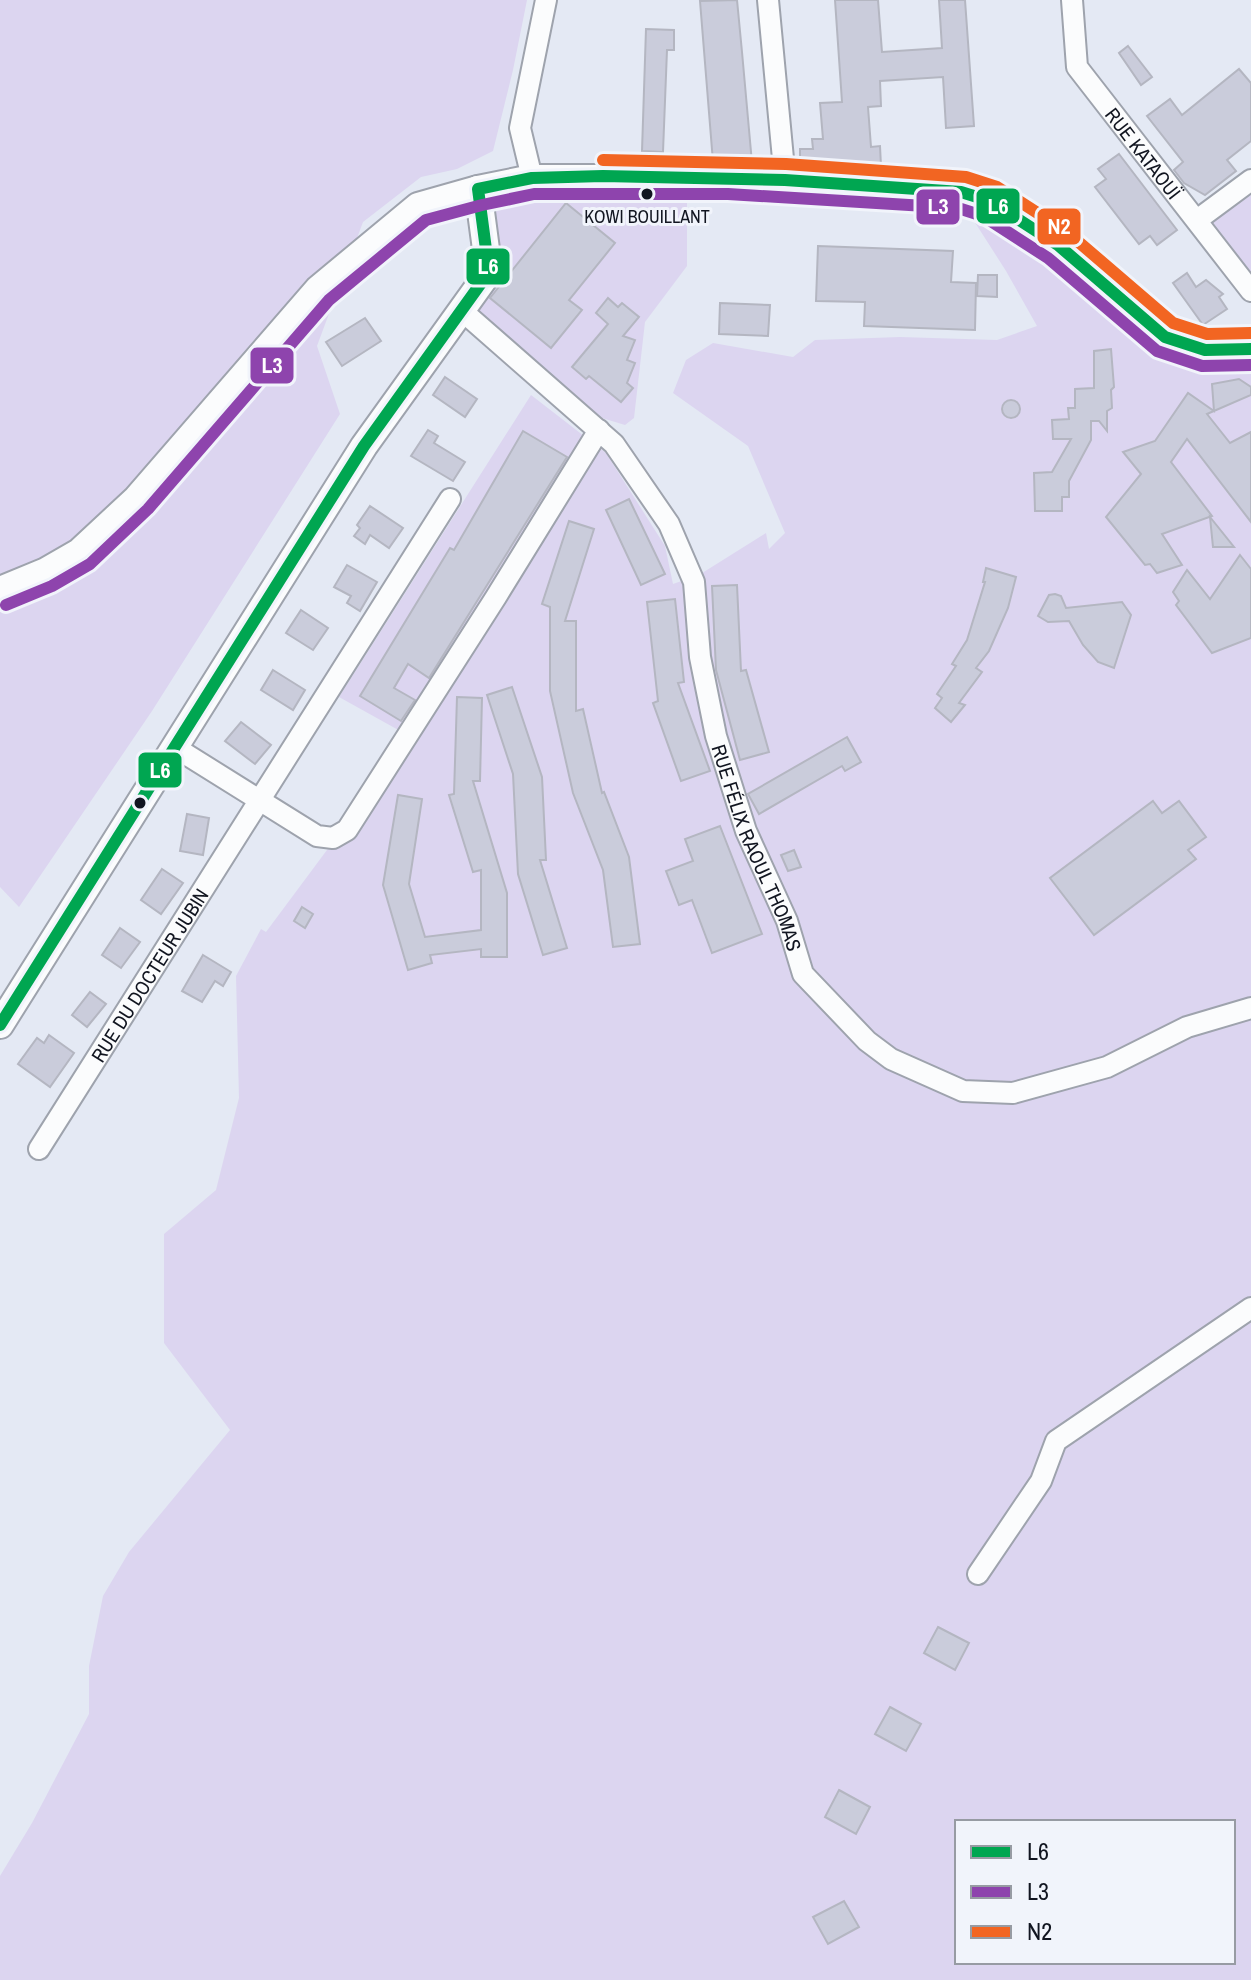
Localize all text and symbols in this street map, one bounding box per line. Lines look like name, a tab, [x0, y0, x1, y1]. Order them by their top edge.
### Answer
street label: RUE KATAOUÏ	[1100, 102, 1188, 205]
marker: KOWI BOUILLANT	[639, 186, 655, 202]
line badge: L6	[975, 187, 1021, 225]
line badge: L3	[915, 188, 961, 226]
text: L3	[927, 191, 949, 221]
text: L6	[987, 191, 1009, 221]
place label: KOWI BOUILLANT	[584, 204, 710, 229]
line badge: N2	[1036, 207, 1082, 246]
text: N2	[1047, 211, 1071, 241]
line badge: L6	[465, 247, 511, 286]
text: L6	[477, 251, 499, 281]
line badge: L3	[249, 346, 295, 385]
text: L3	[261, 350, 283, 380]
street label: RUE FÉLIX RAOUL THOMAS	[706, 741, 809, 954]
line badge: L6	[137, 751, 183, 789]
text: L6	[149, 755, 171, 785]
unlabelled marker	[132, 795, 148, 811]
street label: RUE DU DOCTEUR JUBIN	[84, 883, 214, 1067]
legend	[955, 1820, 1235, 1964]
text: L6	[1027, 1835, 1049, 1867]
text: L3	[1027, 1875, 1049, 1907]
text: N2	[1027, 1915, 1052, 1947]

